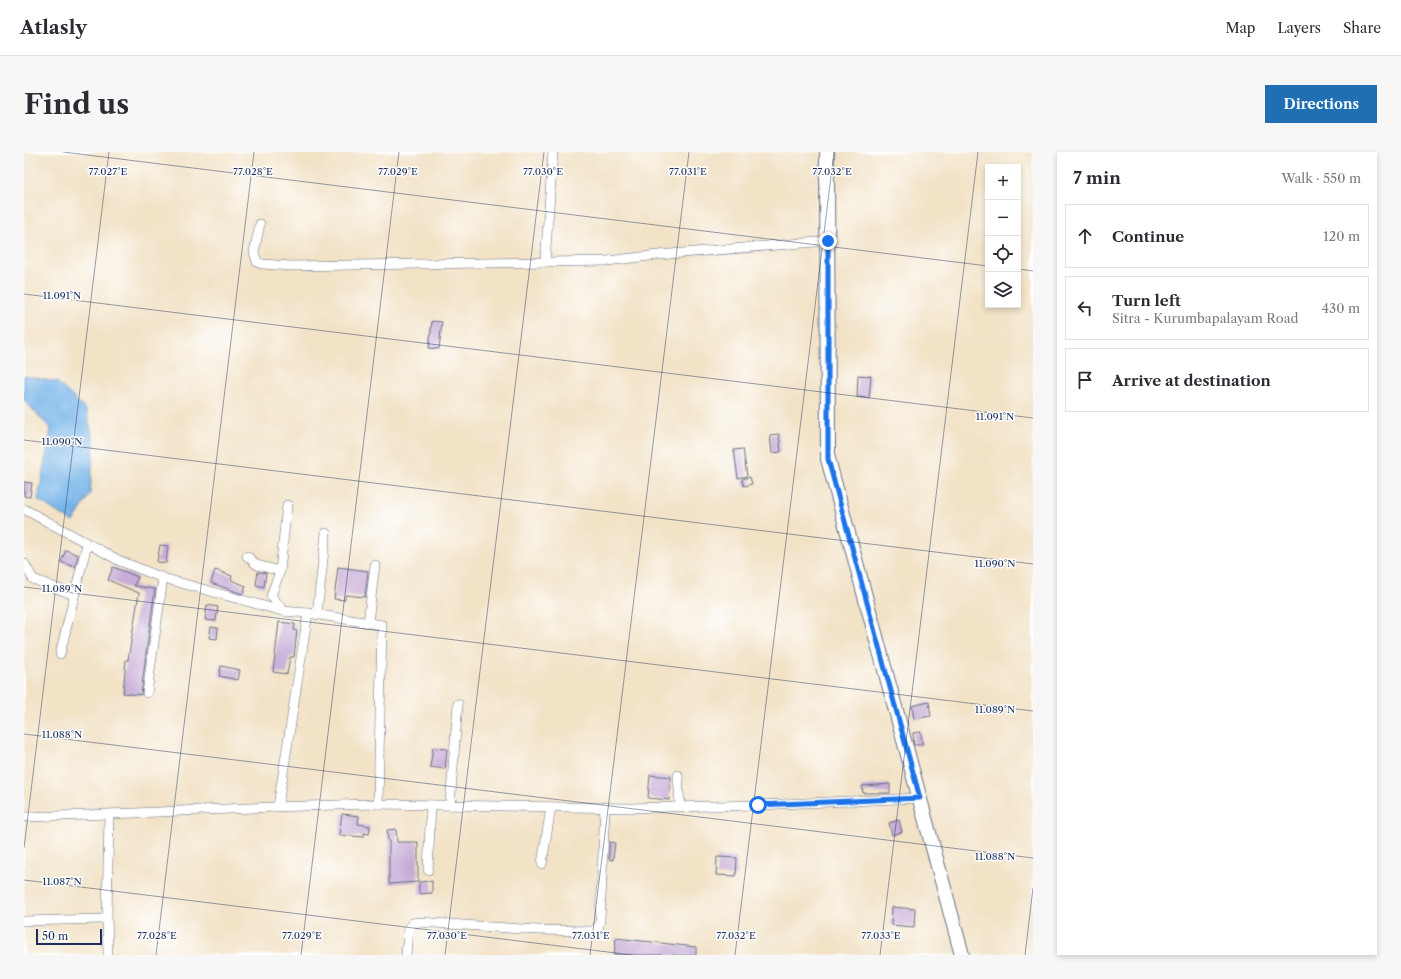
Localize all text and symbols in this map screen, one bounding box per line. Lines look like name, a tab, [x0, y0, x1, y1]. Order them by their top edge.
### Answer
text: Atlasly	[20, 16, 87, 39]
text: Map	[1225, 19, 1255, 37]
text: Layers	[1277, 19, 1321, 37]
text: Share	[1343, 19, 1381, 37]
button: Directions	[1265, 85, 1377, 123]
text: Find us	[24, 87, 129, 121]
map controls	[985, 164, 1021, 308]
button: +	[985, 164, 1021, 200]
text: 77.027°E	[88, 165, 128, 178]
text: 77.028°E	[233, 165, 273, 178]
text: 77.029°E	[378, 165, 418, 178]
text: 77.030°E	[523, 165, 563, 178]
text: 77.031°E	[669, 165, 707, 178]
text: 77.032°E	[812, 165, 852, 178]
text: 7 min	[1073, 168, 1121, 188]
text: Walk · 550 m	[1281, 170, 1361, 186]
button: −	[985, 200, 1021, 236]
icon: ahead	[1074, 225, 1096, 247]
text: Continue	[1112, 227, 1184, 246]
text: 120 m	[1323, 228, 1360, 244]
route end	[819, 232, 837, 250]
button: locate	[985, 236, 1021, 272]
button: layers	[985, 272, 1021, 308]
text: 11.091°N	[43, 289, 81, 302]
text: Turn left	[1112, 291, 1181, 310]
icon: left	[1074, 297, 1096, 319]
text: 430 m	[1322, 300, 1360, 316]
text: Sitra - Kurumbapalayam Road	[1112, 310, 1298, 326]
icon: arrive	[1074, 369, 1096, 391]
text: Arrive at destination	[1112, 371, 1271, 390]
text: 11.091°N	[976, 410, 1014, 423]
text: 11.090°N	[42, 435, 82, 448]
text: 11.090°N	[975, 557, 1015, 570]
text: 11.089°N	[42, 582, 82, 595]
text: 11.089°N	[975, 703, 1015, 716]
text: 11.088°N	[42, 728, 82, 741]
route start	[749, 796, 767, 814]
text: 11.088°N	[975, 850, 1015, 863]
text: 11.087°N	[42, 875, 82, 888]
scale bar	[36, 927, 102, 946]
text: 50 m	[42, 929, 68, 943]
text: 77.028°E	[137, 929, 177, 942]
text: 77.029°E	[282, 929, 322, 942]
text: 77.030°E	[427, 929, 467, 942]
text: 77.031°E	[572, 929, 610, 942]
text: 77.032°E	[716, 929, 756, 942]
text: 77.033°E	[861, 929, 901, 942]

